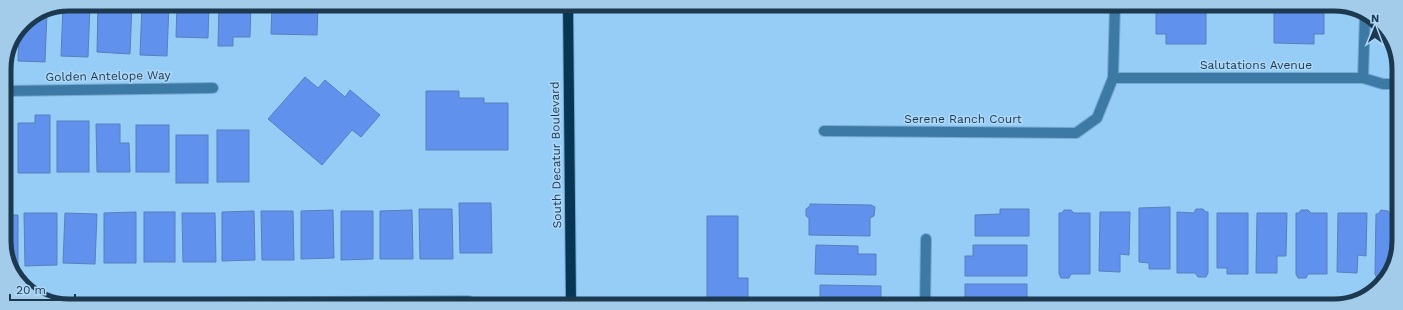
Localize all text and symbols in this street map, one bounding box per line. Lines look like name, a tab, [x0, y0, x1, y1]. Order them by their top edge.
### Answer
north arrow	[1355, 8, 1395, 48]
text: N	[1371, 12, 1379, 25]
street label: Salutations Avenue	[1200, 58, 1312, 72]
street label: Golden Antelope Way	[45, 68, 171, 84]
street label: South Decatur Boulevard	[548, 81, 564, 229]
street label: Serene Ranch Court	[904, 112, 1022, 126]
scale bar	[10, 276, 75, 302]
text: 20 m	[16, 283, 46, 297]

